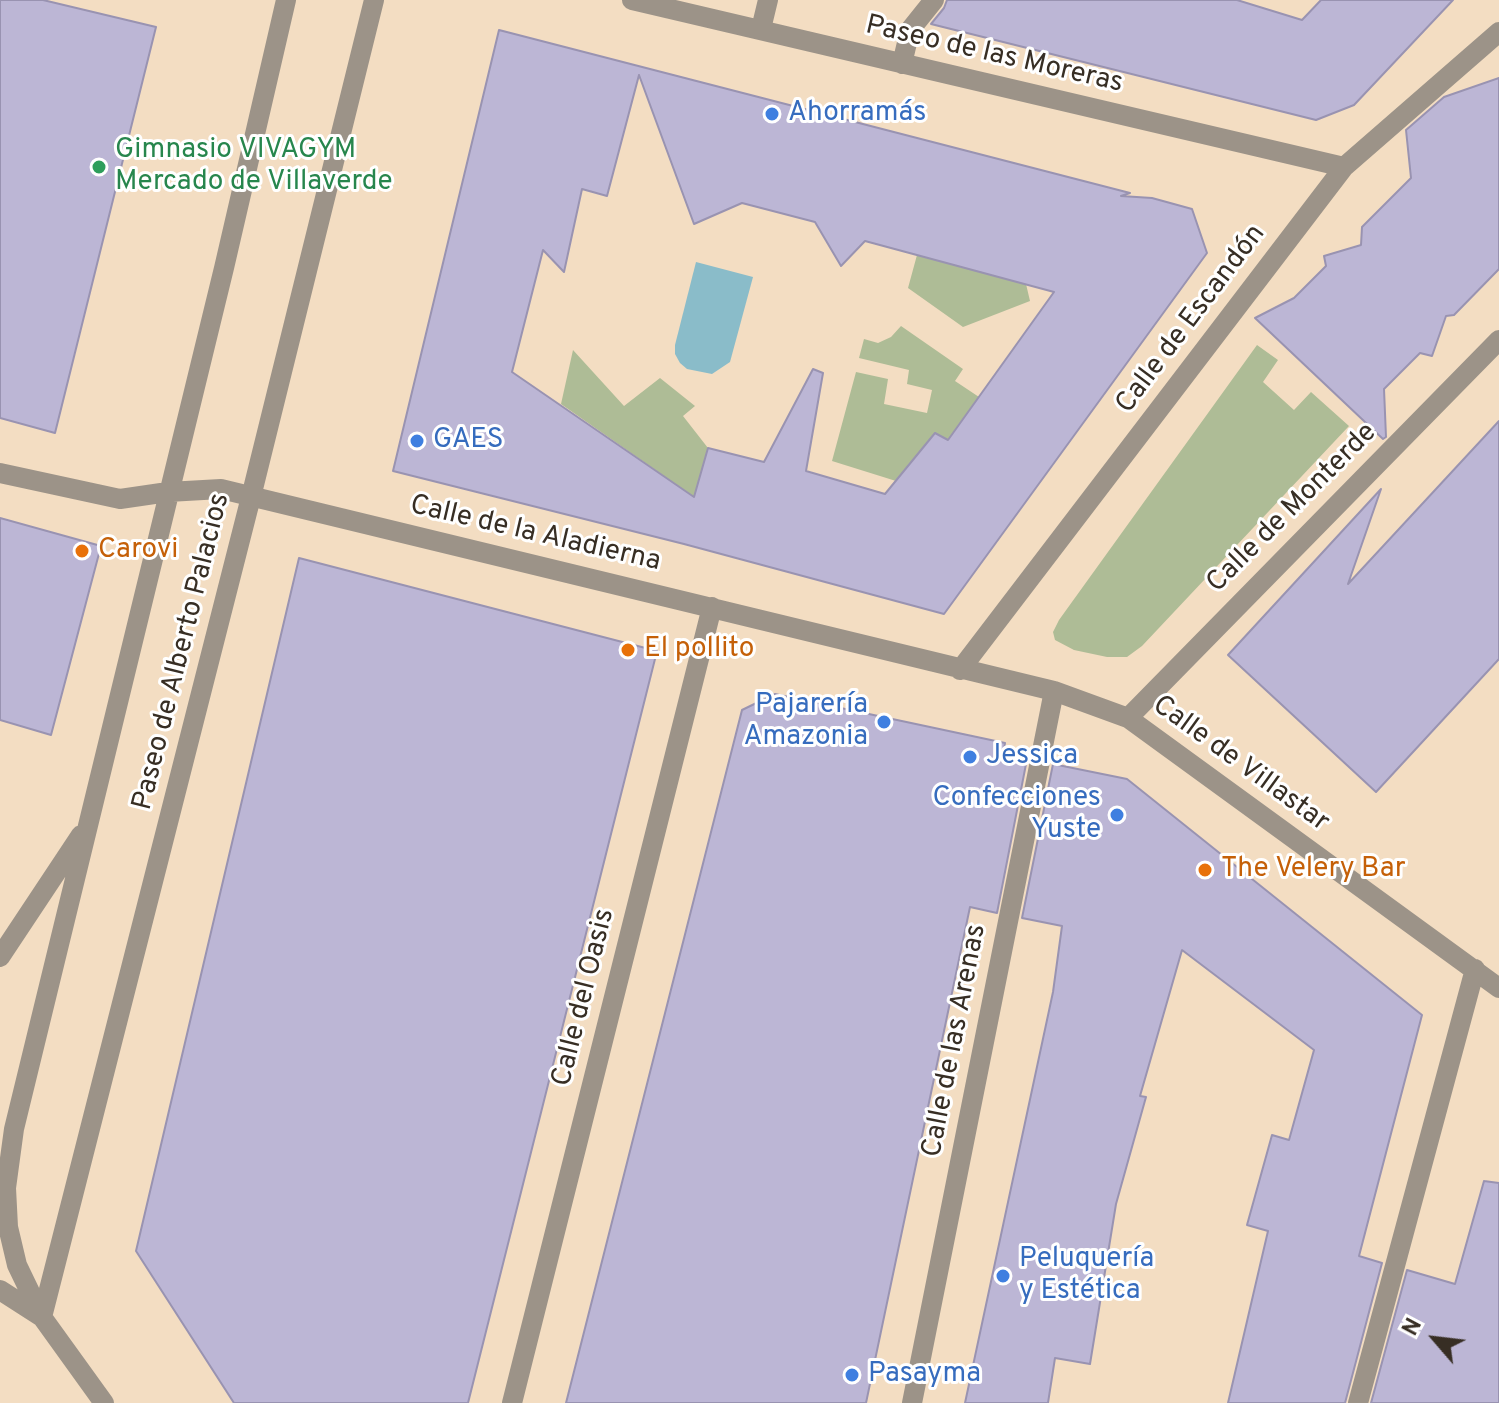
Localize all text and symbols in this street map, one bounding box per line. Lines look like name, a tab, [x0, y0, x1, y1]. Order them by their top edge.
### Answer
street label: Paseo de las Moreras	[862, 10, 1126, 102]
place label: Ahorramás	[788, 97, 926, 131]
marker: Ahorramás	[763, 105, 781, 123]
place label: Gimnasio VIVAGYM Mercado de Villaverde	[115, 134, 393, 200]
marker: Gimnasio VIVAGYM Mercado de Villaverde	[90, 158, 108, 176]
street label: Calle de Escandón	[1110, 219, 1274, 421]
street label: Calle de Monterde	[1201, 417, 1385, 601]
place label: GAES	[433, 424, 503, 458]
marker: GAES	[408, 432, 426, 450]
street label: Paseo de Alberto Palacios	[127, 490, 239, 814]
street label: Calle de la Aladierna	[406, 490, 664, 580]
place label: Carovi	[98, 534, 178, 568]
marker: Carovi	[73, 542, 91, 560]
place label: El pollito	[644, 633, 754, 667]
marker: El pollito	[619, 641, 637, 659]
place label: Pajarería Amazonia	[743, 689, 868, 755]
street label: Calle de Villastar	[1145, 690, 1335, 840]
marker: Pajarería Amazonia	[875, 713, 893, 731]
place label: Jessica	[986, 740, 1078, 774]
marker: Jessica	[961, 748, 979, 766]
place label: Confecciones Yuste	[932, 782, 1101, 848]
marker: Confecciones Yuste	[1108, 806, 1126, 824]
place label: The Velery Bar	[1221, 853, 1406, 887]
marker: The Velery Bar	[1196, 861, 1214, 879]
street label: Calle del Oasis	[547, 906, 623, 1090]
street label: Calle de las Arenas	[917, 922, 995, 1160]
place label: Peluquería y Estética	[1019, 1243, 1154, 1309]
marker: Peluquería y Estética	[994, 1267, 1012, 1285]
north arrow	[1395, 1299, 1475, 1379]
text: N	[1398, 1314, 1429, 1341]
place label: Pasayma	[868, 1358, 981, 1392]
marker: Pasayma	[843, 1366, 861, 1384]

